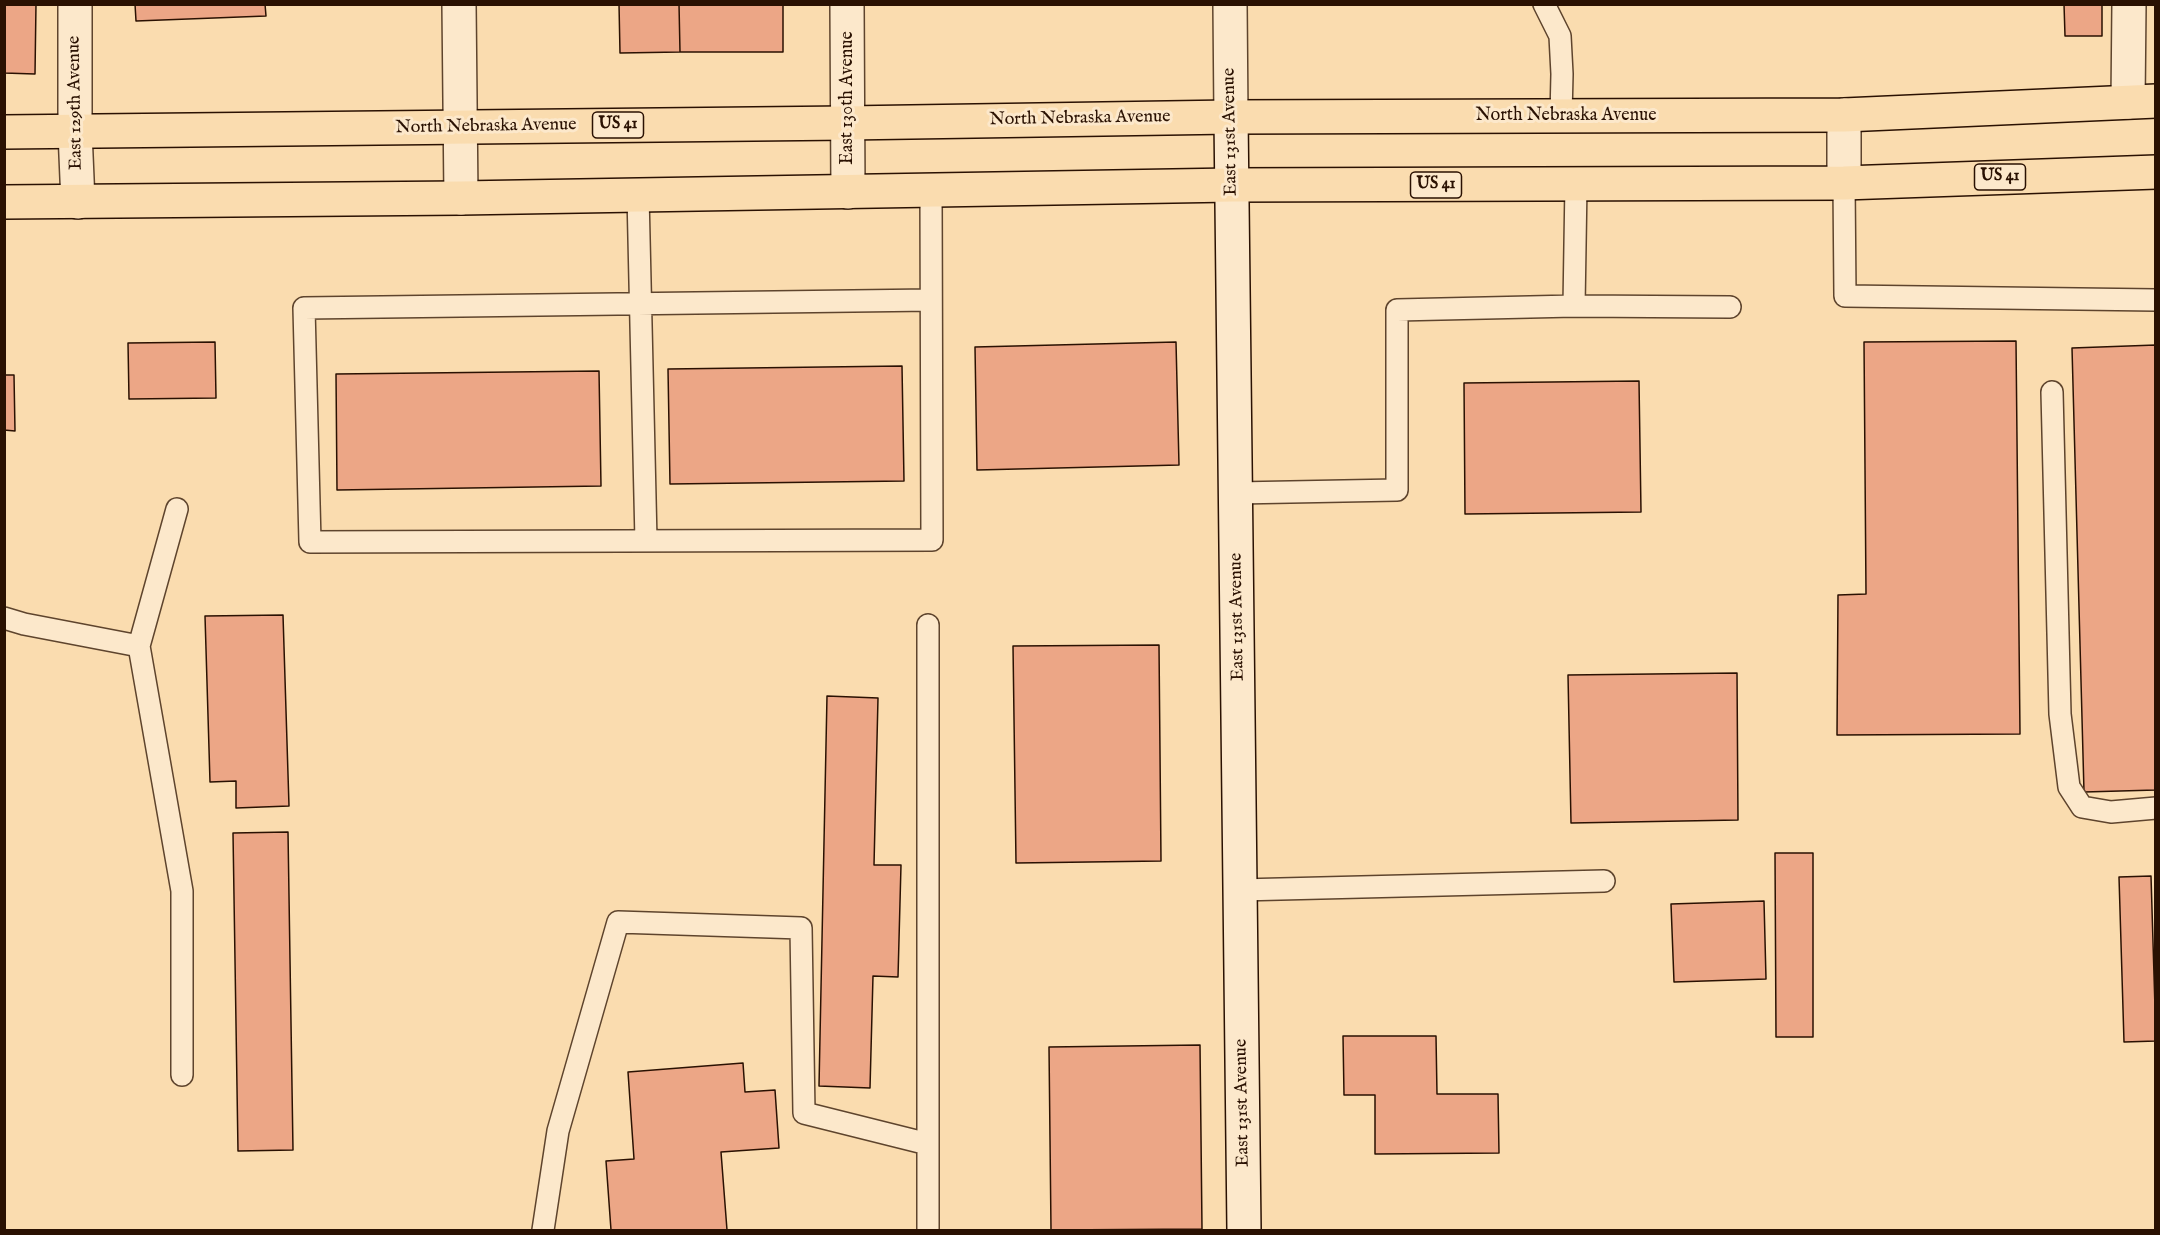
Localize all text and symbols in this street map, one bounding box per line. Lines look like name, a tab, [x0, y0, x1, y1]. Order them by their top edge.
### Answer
street label: East 130th Avenue	[837, 31, 859, 165]
street label: East 129th Avenue	[64, 36, 88, 170]
street label: East 131st Avenue	[1219, 68, 1243, 196]
street label: North Nebraska Avenue	[1476, 105, 1656, 127]
street label: North Nebraska Avenue	[989, 107, 1171, 131]
road number: US 41	[592, 112, 644, 138]
street label: North Nebraska Avenue	[395, 115, 577, 139]
road number: US 41	[1974, 164, 2026, 190]
road number: US 41	[1410, 172, 1462, 198]
street label: East 131st Avenue	[1226, 553, 1250, 681]
street label: East 131st Avenue	[1231, 1039, 1255, 1167]

